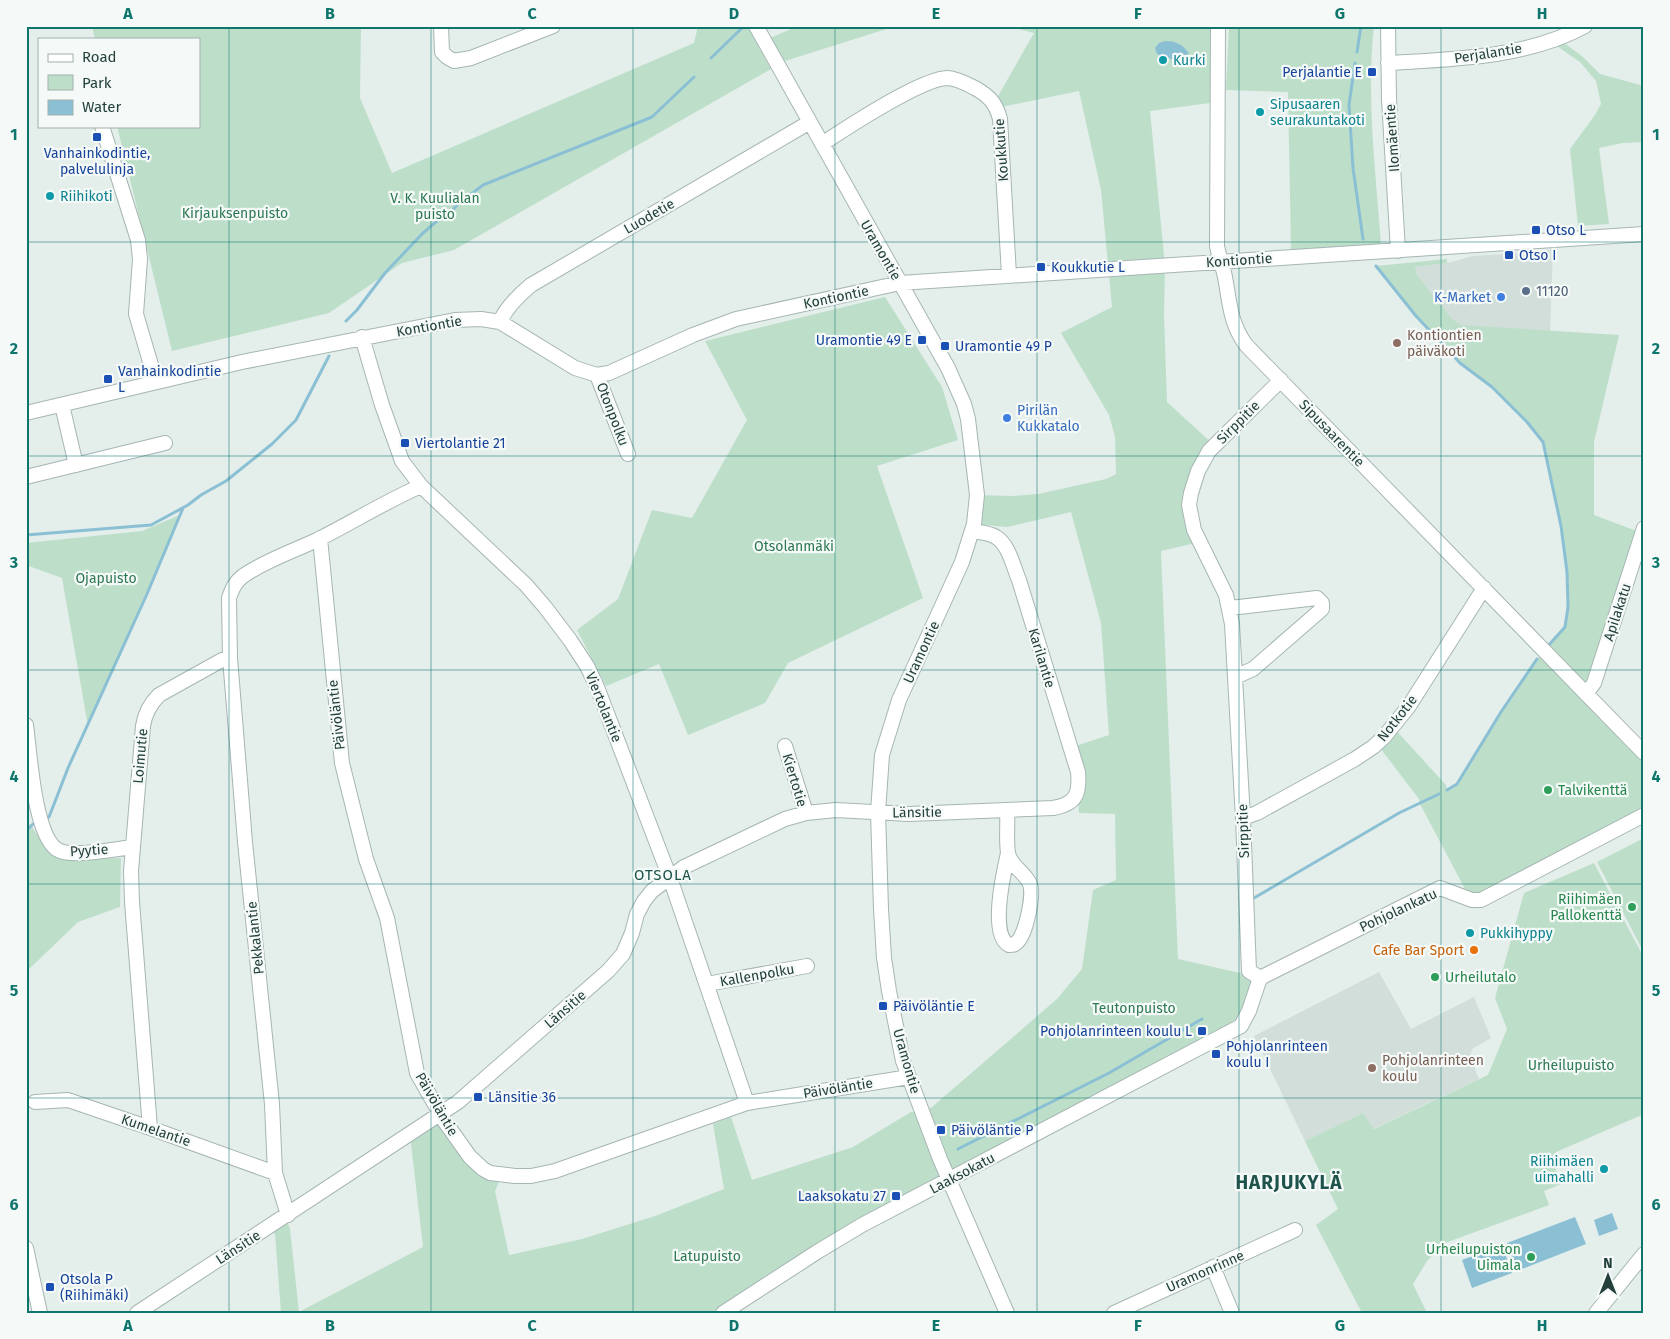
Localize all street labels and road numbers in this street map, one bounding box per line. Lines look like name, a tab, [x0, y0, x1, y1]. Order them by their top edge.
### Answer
street label: Perjalantie	[1453, 40, 1523, 67]
street label: Ilomäentie	[1382, 103, 1403, 173]
street label: Koukkutie	[991, 118, 1012, 182]
street label: Luodetie	[621, 195, 678, 238]
street label: Uramontie	[857, 217, 905, 283]
street label: Kontiontie	[1205, 250, 1273, 271]
street label: Kontiontie	[802, 282, 870, 313]
street label: Kontiontie	[395, 312, 463, 341]
street label: Otonpolku	[593, 380, 632, 448]
street label: Sipusaarentie	[1295, 396, 1368, 471]
street label: Sirppitie	[1213, 397, 1264, 448]
street label: Apilakatu	[1600, 581, 1635, 643]
street label: Uramontie	[900, 618, 943, 686]
street label: Karilantie	[1024, 626, 1059, 690]
street label: Viertolantie	[582, 670, 625, 745]
street label: Päivöläntie	[324, 679, 349, 751]
street label: Notkotie	[1374, 692, 1421, 745]
street label: Loimutie	[130, 728, 151, 784]
street label: Kiertotie	[778, 751, 811, 809]
street label: Länsitie	[892, 804, 942, 821]
street label: Sirppitie	[1234, 804, 1253, 858]
street label: Pyytie	[69, 841, 109, 860]
street label: Pohjolankatu	[1357, 885, 1440, 936]
street label: Pekkalantie	[243, 901, 268, 975]
street label: Kallenpolku	[718, 961, 796, 990]
street label: Länsitie	[541, 987, 590, 1032]
street label: Uramontie	[889, 1027, 924, 1096]
street label: Päivöläntie	[412, 1070, 462, 1139]
street label: Päivöläntie	[802, 1075, 874, 1102]
street label: Kumelantie	[119, 1111, 193, 1150]
street label: Laaksokatu	[927, 1149, 998, 1198]
street label: Länsitie	[213, 1227, 264, 1268]
street label: Uramonrinne	[1164, 1247, 1247, 1296]

